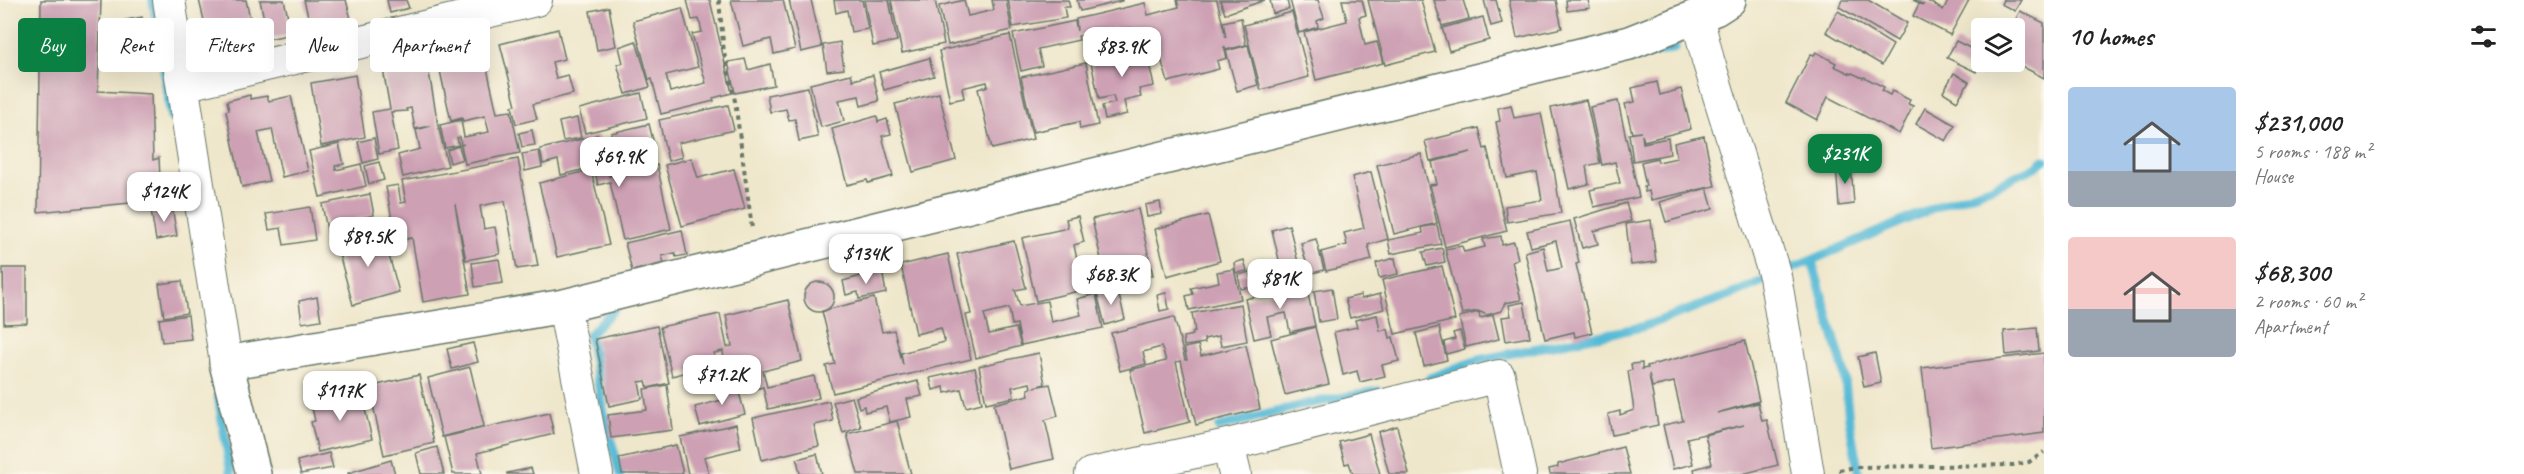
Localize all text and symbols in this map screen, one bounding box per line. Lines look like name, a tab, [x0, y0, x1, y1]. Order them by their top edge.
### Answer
chip: Buy	[18, 18, 86, 72]
chip: Rent	[98, 18, 174, 72]
chip: Filters	[186, 18, 274, 72]
chip: New	[286, 18, 358, 72]
chip: Apartment	[370, 18, 490, 72]
map controls	[1971, 18, 2025, 72]
button: layers	[1971, 18, 2025, 72]
text: 10 homes	[2068, 20, 2153, 53]
icon: filters	[2467, 20, 2500, 53]
pin: $83.9K	[1073, 27, 1171, 78]
text: $83.9K	[1097, 34, 1147, 59]
text: $231,000	[2254, 106, 2341, 139]
icon: home	[2116, 111, 2188, 183]
pin: $231K	[1803, 134, 1887, 185]
pin: $69.9K	[570, 137, 668, 188]
text: 5 rooms · 188 m²	[2254, 139, 2371, 164]
text: $231K	[1822, 141, 1868, 166]
text: $69.9K	[594, 144, 644, 169]
text: House	[2254, 164, 2293, 189]
pin: $124K	[122, 172, 206, 223]
text: $124K	[141, 179, 187, 204]
pin: $89.5K	[319, 217, 417, 268]
text: $89.5K	[343, 224, 393, 249]
pin: $134K	[824, 234, 908, 285]
text: $134K	[843, 241, 889, 266]
pin: $68.3K	[1062, 255, 1160, 306]
text: $68,300	[2254, 256, 2330, 289]
pin: $81K	[1244, 259, 1316, 310]
icon: home	[2116, 261, 2188, 333]
text: $68.3K	[1086, 262, 1136, 287]
text: $81K	[1261, 266, 1299, 291]
text: 2 rooms · 60 m²	[2254, 289, 2362, 314]
text: Apartment	[2254, 314, 2327, 339]
pin: $71.2K	[673, 355, 771, 406]
text: $71.2K	[697, 362, 747, 387]
pin: $117K	[298, 371, 382, 422]
text: $117K	[317, 378, 363, 403]

